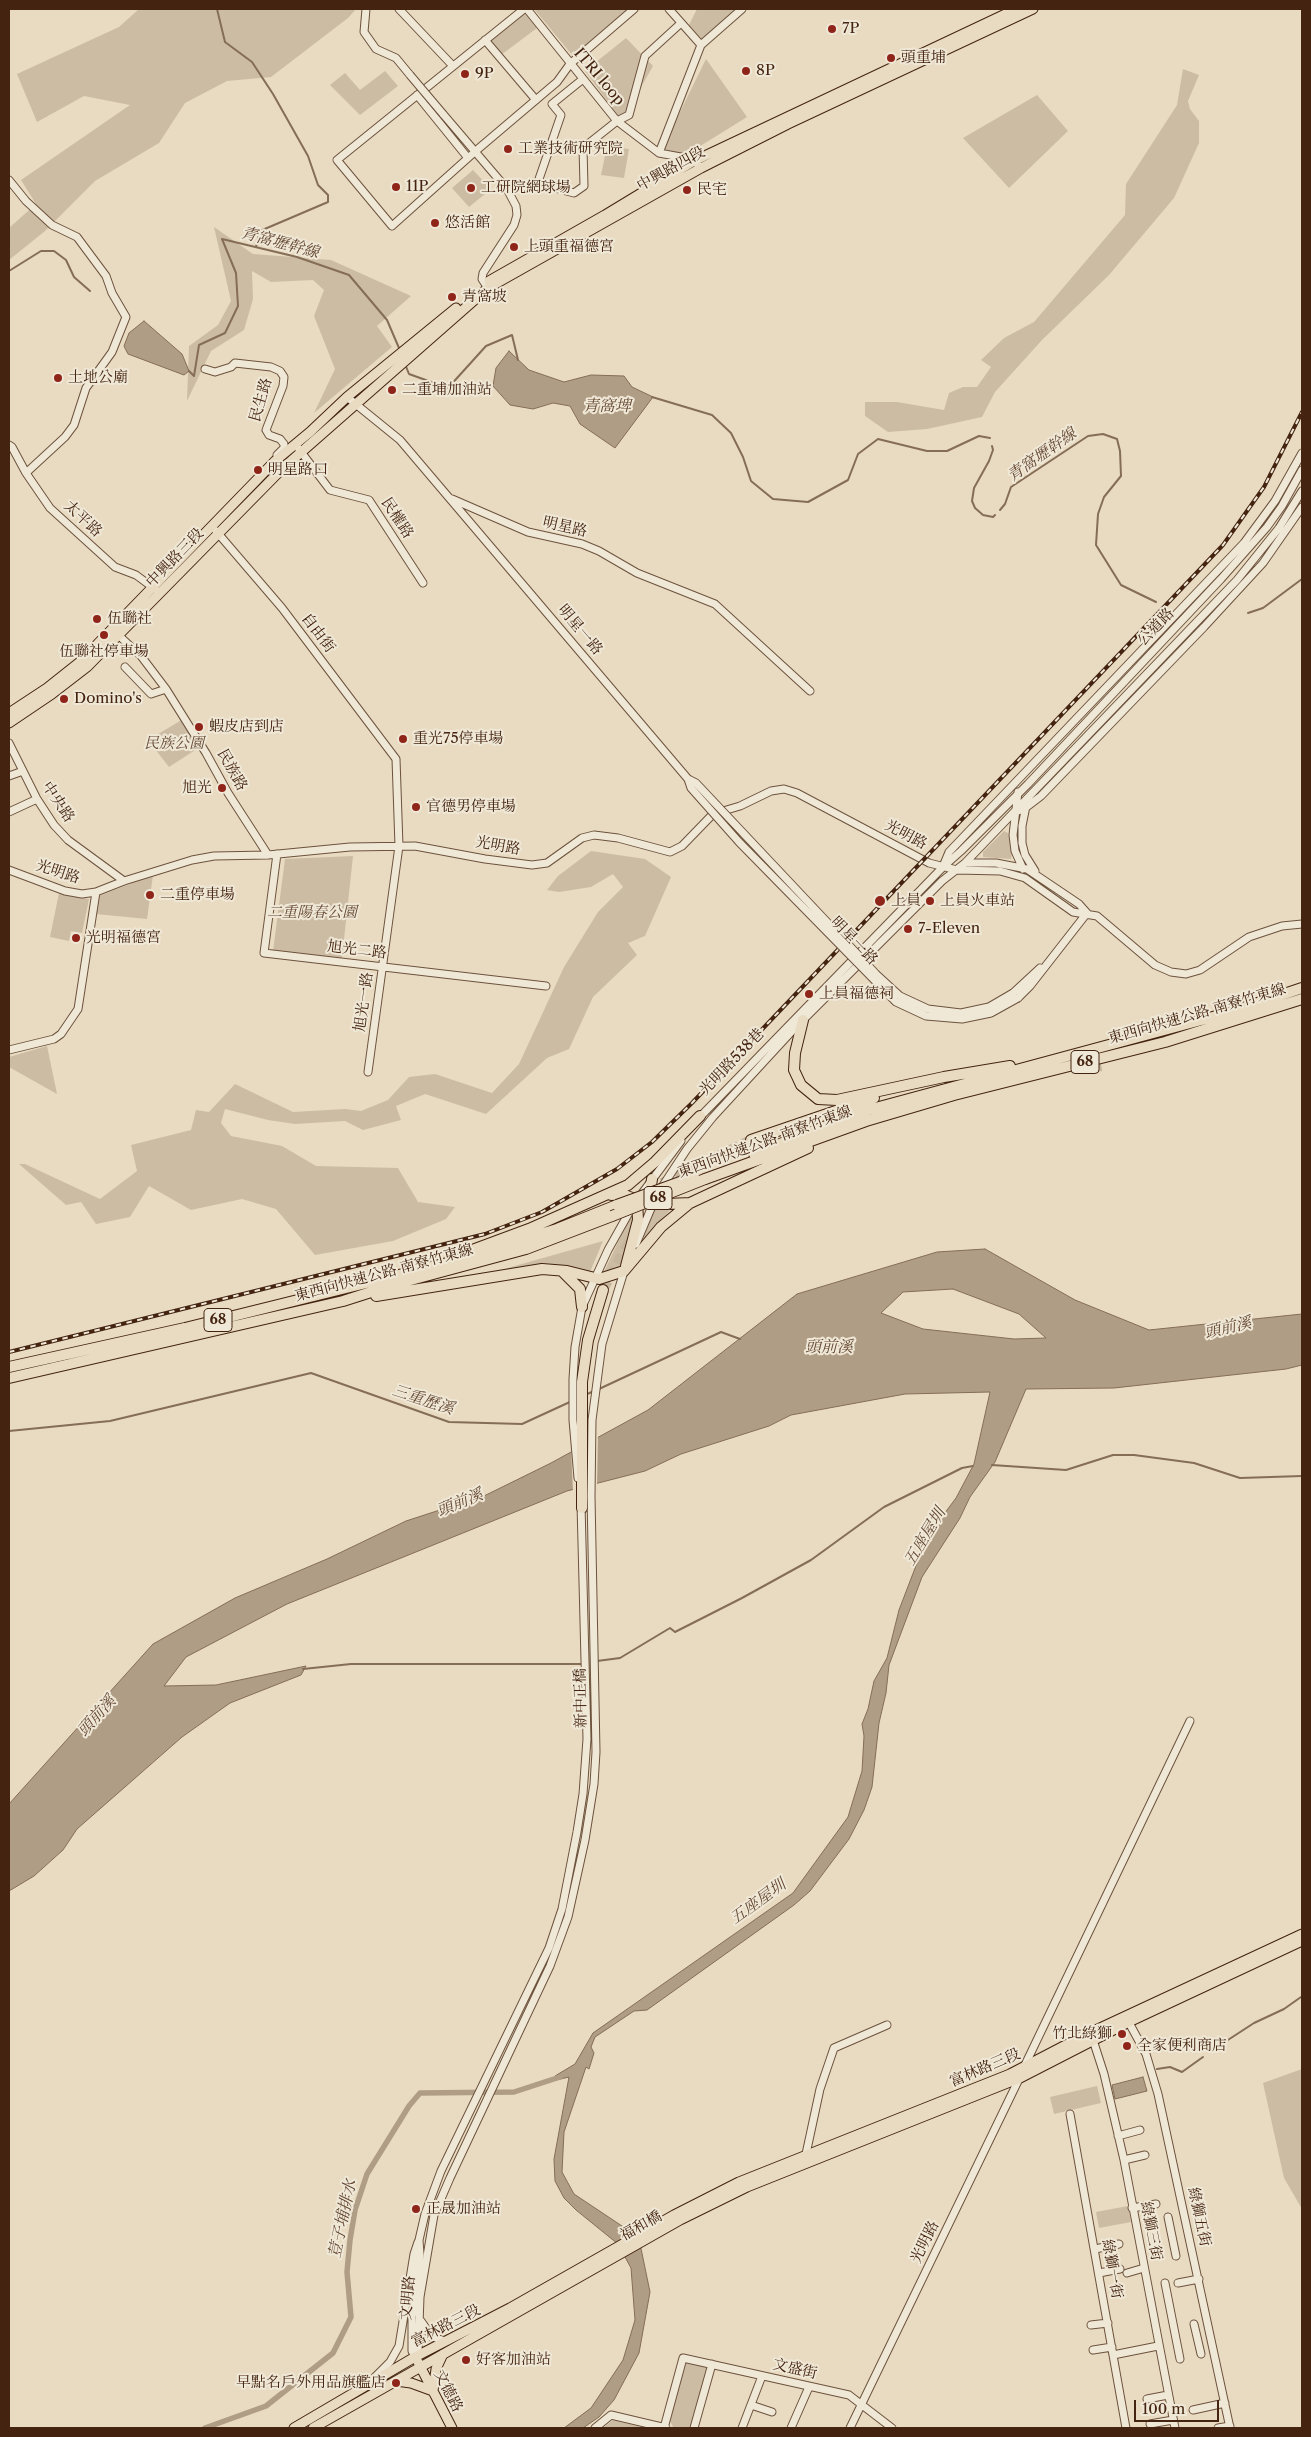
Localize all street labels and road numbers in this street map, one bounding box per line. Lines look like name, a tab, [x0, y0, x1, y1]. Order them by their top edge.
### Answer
street label: ITRI loop	[570, 45, 628, 109]
street label: 中興路四段	[634, 143, 708, 195]
street label: 民生路	[246, 376, 276, 424]
street label: 民權路	[377, 494, 417, 542]
street label: 太平路	[60, 497, 106, 541]
street label: 明星路	[541, 513, 589, 541]
street label: 中興路三段	[142, 525, 208, 591]
street label: 明星一路	[554, 601, 606, 659]
street label: 公道路	[1134, 605, 1178, 649]
street label: 自由街	[297, 610, 339, 656]
street label: 民族路	[213, 746, 251, 794]
street label: 中央路	[38, 778, 78, 826]
street label: 光明路	[882, 816, 930, 854]
street label: 光明路	[474, 833, 522, 859]
street label: 光明路	[34, 856, 82, 888]
street label: 明星一路	[827, 913, 881, 969]
street label: 旭光二路	[326, 937, 388, 963]
street label: 旭光一路	[351, 971, 377, 1033]
street label: 東西向快速公路 南寮竹東線	[1106, 980, 1288, 1048]
street label: 光明路538巷	[696, 1025, 768, 1099]
road number: 68	[1071, 1050, 1099, 1074]
street label: 東西向快速公路 南寮竹東線	[675, 1102, 855, 1182]
road number: 68	[644, 1186, 672, 1210]
street label: 東西向快速公路 南寮竹東線	[293, 1240, 475, 1306]
road number: 68	[204, 1308, 232, 1332]
street label: 新中正橋	[571, 1668, 591, 1728]
street label: 富林路三段	[947, 2045, 1023, 2091]
street label: 綠獅五街	[1184, 2186, 1214, 2248]
street label: 綠獅三街	[1136, 2200, 1166, 2262]
street label: 福和橋	[617, 2207, 665, 2245]
street label: 光明路	[907, 2218, 943, 2266]
street label: 綠獅一街	[1098, 2238, 1126, 2300]
street label: 文明路	[397, 2275, 419, 2321]
street label: 富林路三段	[409, 2301, 483, 2351]
street label: 文盛街	[771, 2355, 819, 2383]
street label: 文德路	[430, 2367, 466, 2415]

